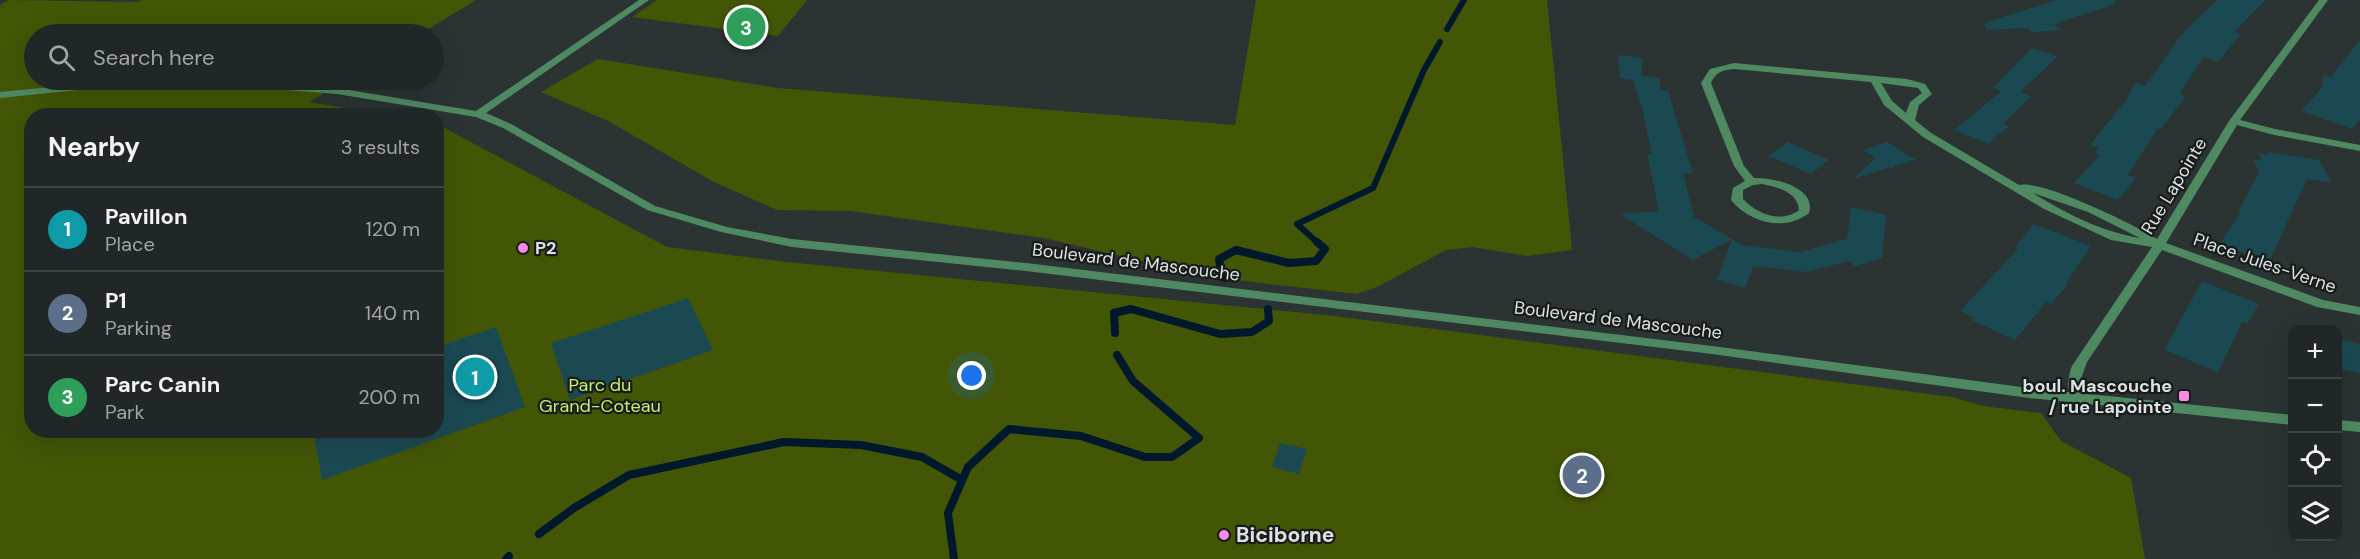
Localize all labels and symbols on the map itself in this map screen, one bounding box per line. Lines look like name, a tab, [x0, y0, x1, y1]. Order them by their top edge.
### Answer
pin: 3	[726, 4, 766, 50]
street label: Rue Lapointe	[2136, 133, 2212, 239]
street label: Place Jules-Verne	[2190, 227, 2340, 299]
place label: P2	[535, 236, 556, 260]
street label: Boulevard de Mascouche	[1031, 237, 1241, 287]
marker: P2	[516, 241, 530, 255]
street label: Boulevard de Mascouche	[1513, 295, 1723, 345]
pin: 1	[456, 354, 494, 400]
your location	[957, 361, 986, 390]
park label: Parc du Grand-Coteau	[539, 373, 661, 418]
place label: boul. Mascouche / rue Lapointe	[2023, 374, 2172, 419]
marker: boul. Mascouche / rue Lapointe	[2177, 389, 2191, 403]
pin: 2	[1562, 452, 1602, 498]
place label: Biciborne	[1236, 521, 1334, 549]
marker: Biciborne	[1217, 528, 1231, 542]

